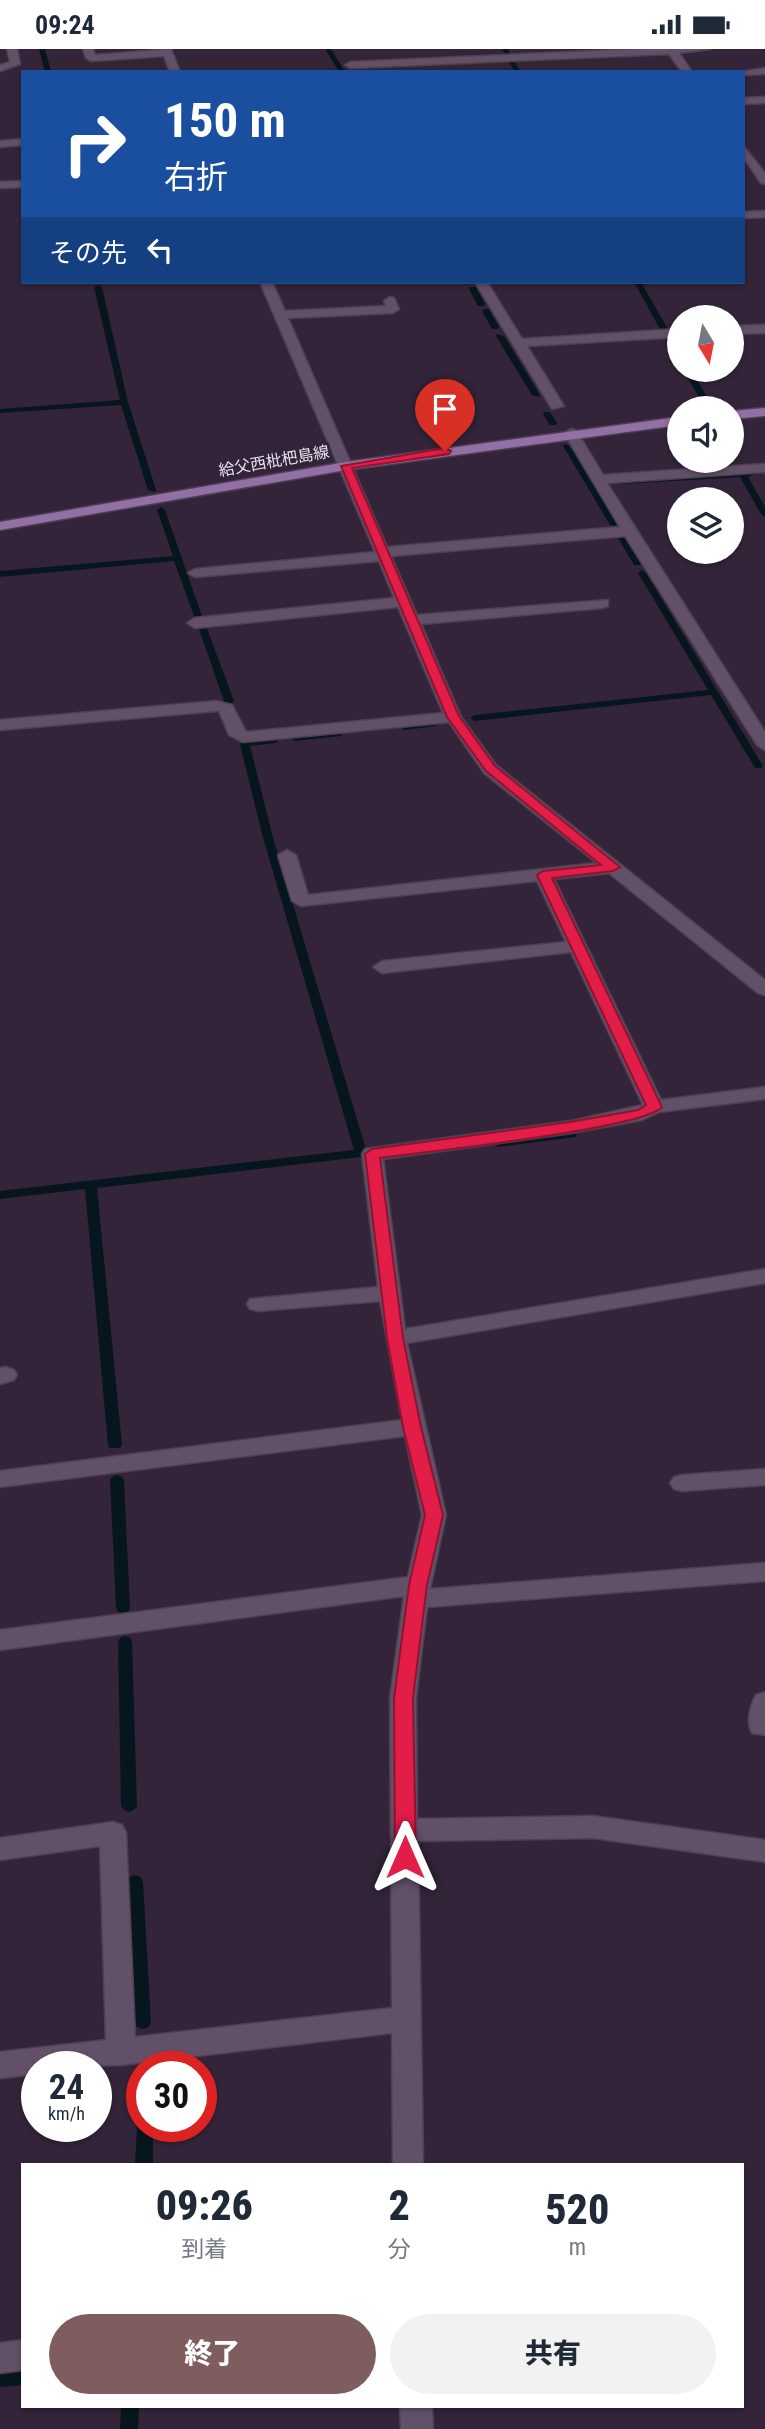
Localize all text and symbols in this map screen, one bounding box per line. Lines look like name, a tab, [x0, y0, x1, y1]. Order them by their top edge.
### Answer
text: 09:24	[35, 10, 95, 40]
text: 150 m	[164, 92, 286, 149]
icon: right	[49, 98, 140, 189]
text: 右折	[164, 158, 228, 196]
icon: left	[141, 231, 179, 269]
text: その先	[49, 238, 127, 268]
north arrow	[667, 305, 744, 381]
map controls	[667, 305, 744, 564]
pin	[415, 379, 475, 451]
icon: arrive	[426, 390, 464, 428]
button: sound	[667, 396, 744, 473]
street label: 給父西枇杷島線	[217, 442, 331, 480]
button: layers	[667, 487, 744, 564]
position arrow	[368, 1820, 442, 1894]
speed limit sign: 30	[126, 2051, 217, 2142]
text: 24	[49, 2067, 84, 2108]
text: km/h	[48, 2103, 85, 2124]
text: 09:26	[156, 2181, 253, 2230]
text: 2	[388, 2181, 410, 2230]
text: 520	[545, 2185, 609, 2234]
text: m	[569, 2234, 586, 2261]
text: 到着	[181, 2236, 227, 2263]
text: 分	[388, 2236, 411, 2263]
button: 終了	[49, 2314, 376, 2394]
button: 共有	[390, 2314, 716, 2394]

